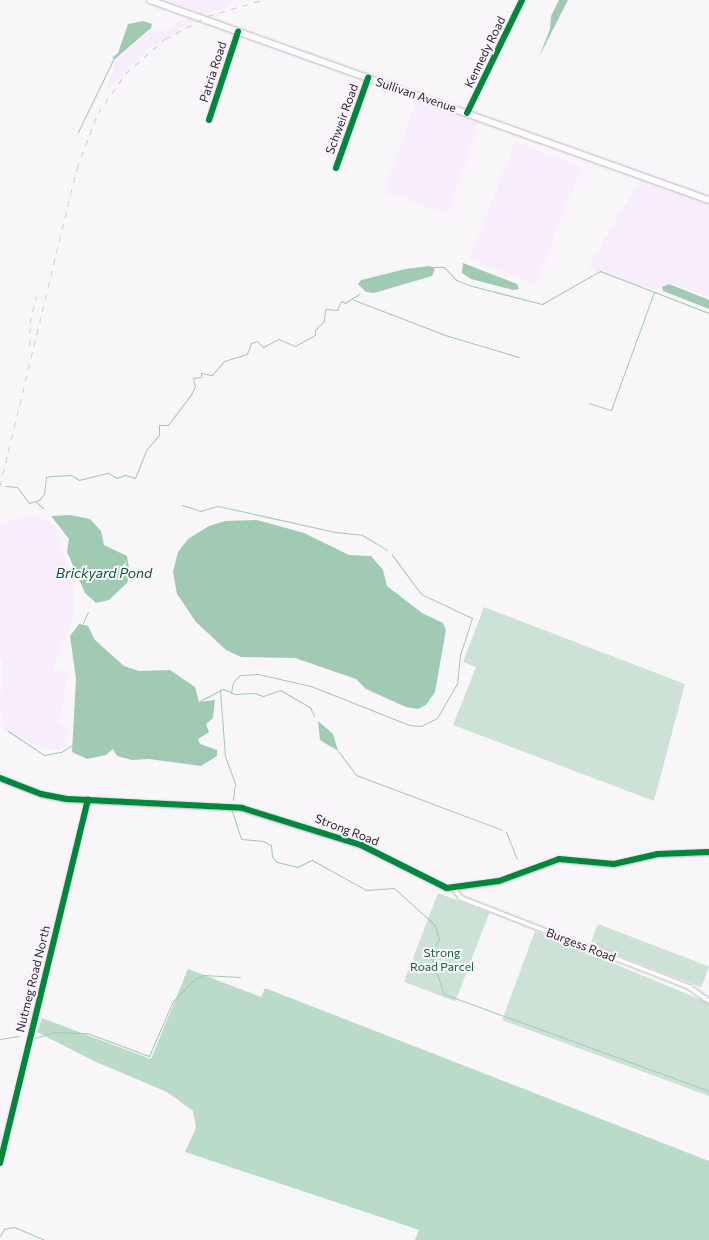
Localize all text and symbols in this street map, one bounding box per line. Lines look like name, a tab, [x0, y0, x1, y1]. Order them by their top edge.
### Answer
street label: Kennedy Road	[462, 14, 508, 90]
street label: Patria Road	[196, 40, 230, 104]
street label: Sullivan Avenue	[374, 74, 458, 116]
street label: Schweir Road	[323, 82, 361, 156]
water label: Brickyard Pond	[56, 565, 152, 581]
street label: Strong Road	[313, 811, 381, 849]
street label: Nutmeg Road North	[13, 924, 53, 1034]
street label: Burgess Road	[544, 925, 618, 965]
park label: Strong Road Parcel	[410, 946, 474, 974]

